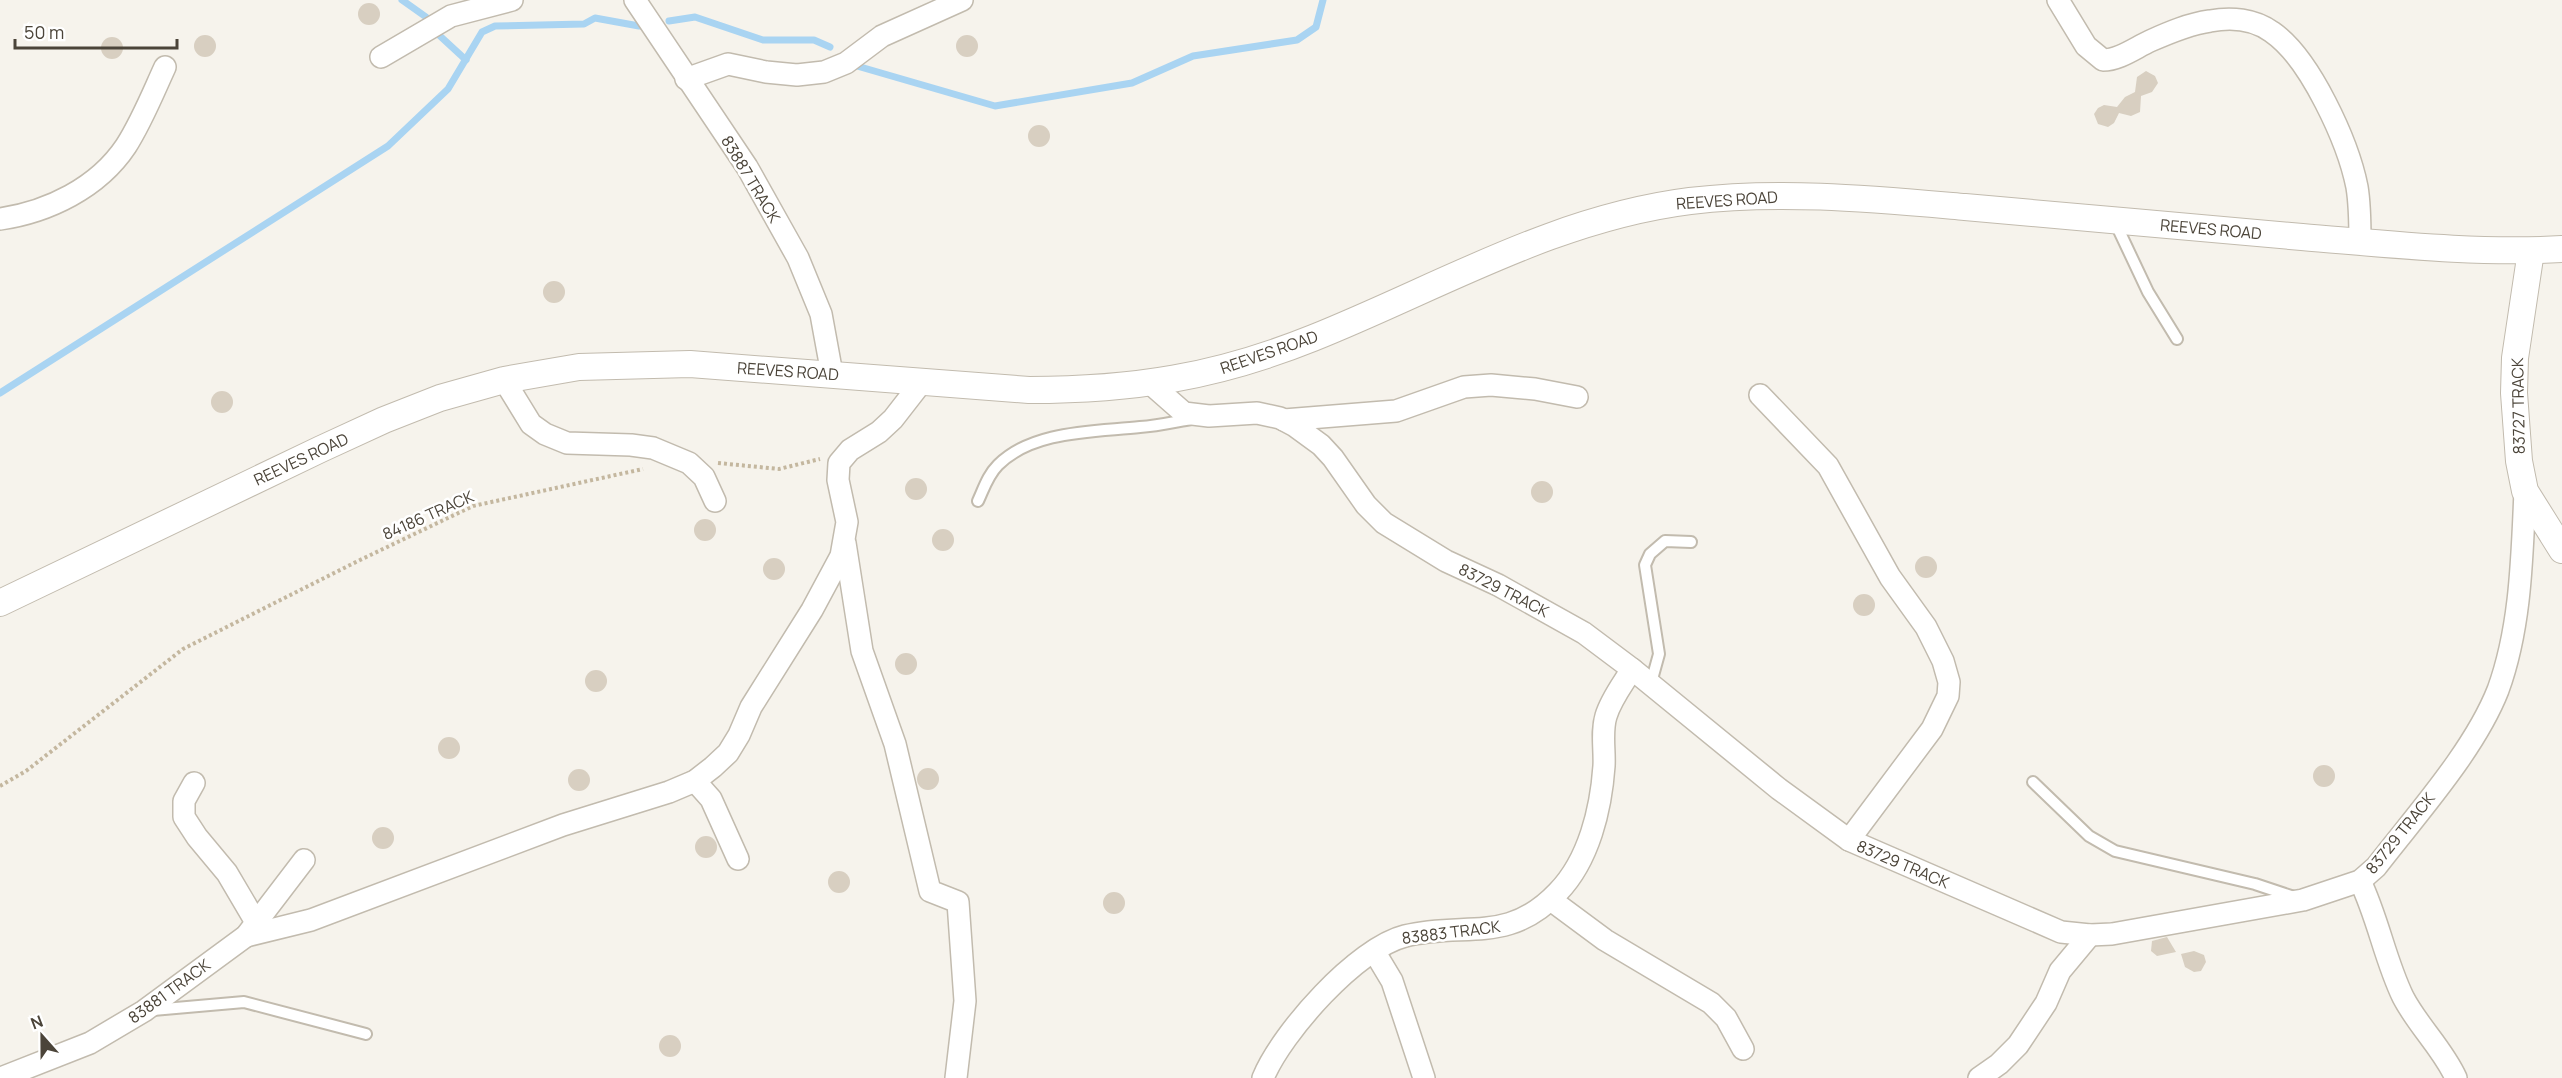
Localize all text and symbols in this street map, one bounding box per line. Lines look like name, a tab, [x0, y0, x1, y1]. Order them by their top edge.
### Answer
scale bar	[15, 12, 177, 50]
text: 50 m	[24, 20, 64, 44]
street label: 83887 TRACK	[716, 131, 786, 227]
street label: REEVES ROAD	[1675, 185, 1779, 215]
street label: REEVES ROAD	[2159, 214, 2263, 244]
street label: REEVES ROAD	[1217, 325, 1321, 379]
street label: REEVES ROAD	[736, 356, 840, 386]
street label: 83727 TRACK	[2506, 357, 2530, 455]
street label: REEVES ROAD	[250, 427, 352, 491]
street label: 84186 TRACK	[379, 485, 478, 545]
street label: 83729 TRACK	[1455, 558, 1553, 622]
street label: 83729 TRACK	[2360, 787, 2440, 878]
street label: 83729 TRACK	[1853, 835, 1953, 894]
street label: 83883 TRACK	[1400, 915, 1502, 949]
street label: 83881 TRACK	[123, 953, 215, 1028]
north arrow	[12, 1006, 72, 1066]
text: N	[27, 1010, 46, 1034]

